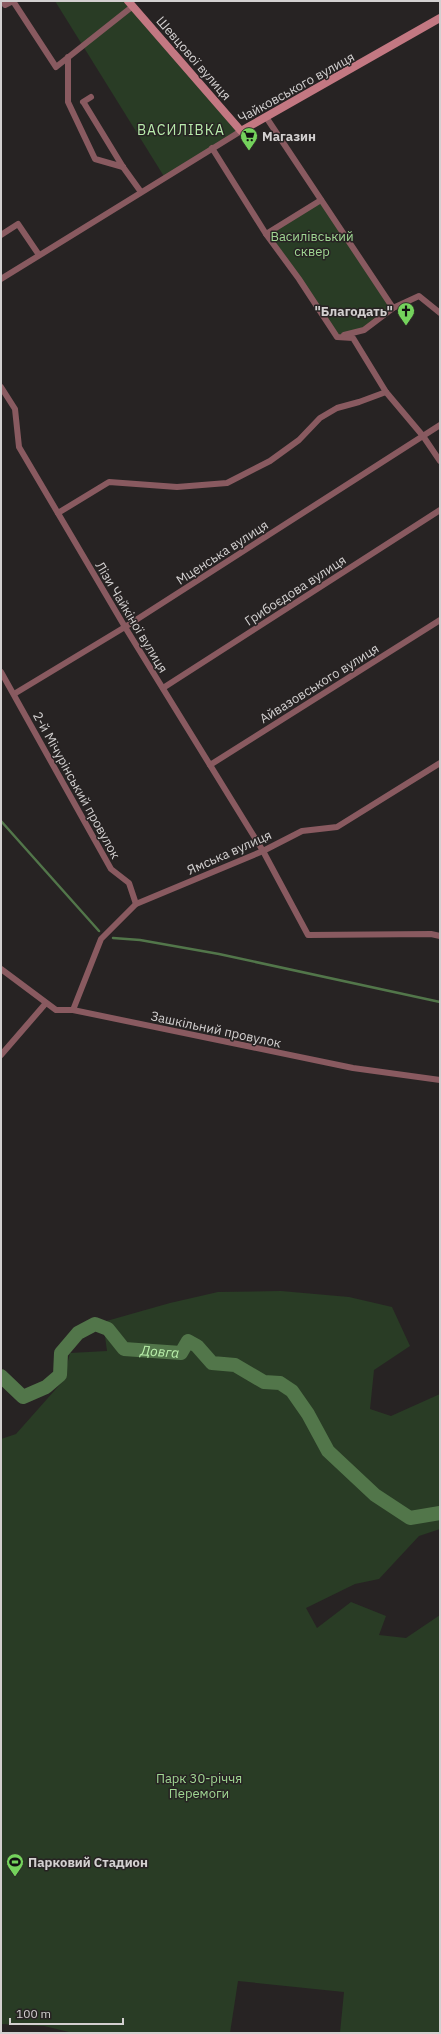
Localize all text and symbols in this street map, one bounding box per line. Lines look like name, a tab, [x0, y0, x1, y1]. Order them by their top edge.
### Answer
street label: Шевцової вулиця	[152, 13, 235, 104]
street label: Чайковського вулиця	[235, 48, 358, 127]
district label: ВАСИЛІВКА	[137, 121, 225, 139]
supermarket icon: Магазин	[239, 126, 259, 151]
place label: Магазин	[262, 128, 316, 145]
park label: Василівський сквер	[270, 228, 354, 260]
church icon: "Благодать"	[396, 301, 416, 326]
place label: "Благодать"	[314, 303, 393, 320]
street label: Мценська вулиця	[173, 516, 272, 589]
street label: Грибоєдова вулиця	[241, 551, 349, 630]
street label: Лізи Чайкіної вулиця	[92, 558, 172, 676]
street label: Айвазовського вулиця	[256, 640, 382, 727]
street label: 2-й Мічурінський провулок	[29, 709, 124, 862]
street label: Ямська вулиця	[184, 826, 274, 879]
street label: Зашкільний провулок	[149, 1007, 283, 1052]
water label: Довга	[138, 1341, 180, 1362]
park label: Парк 30-річчя Перемоги	[156, 1770, 242, 1802]
sports icon: Парковий Стадион	[5, 1852, 25, 1877]
place label: Парковий Стадион	[28, 1854, 148, 1871]
scale bar	[10, 2000, 123, 2026]
text: 100 m	[16, 2006, 51, 2021]

